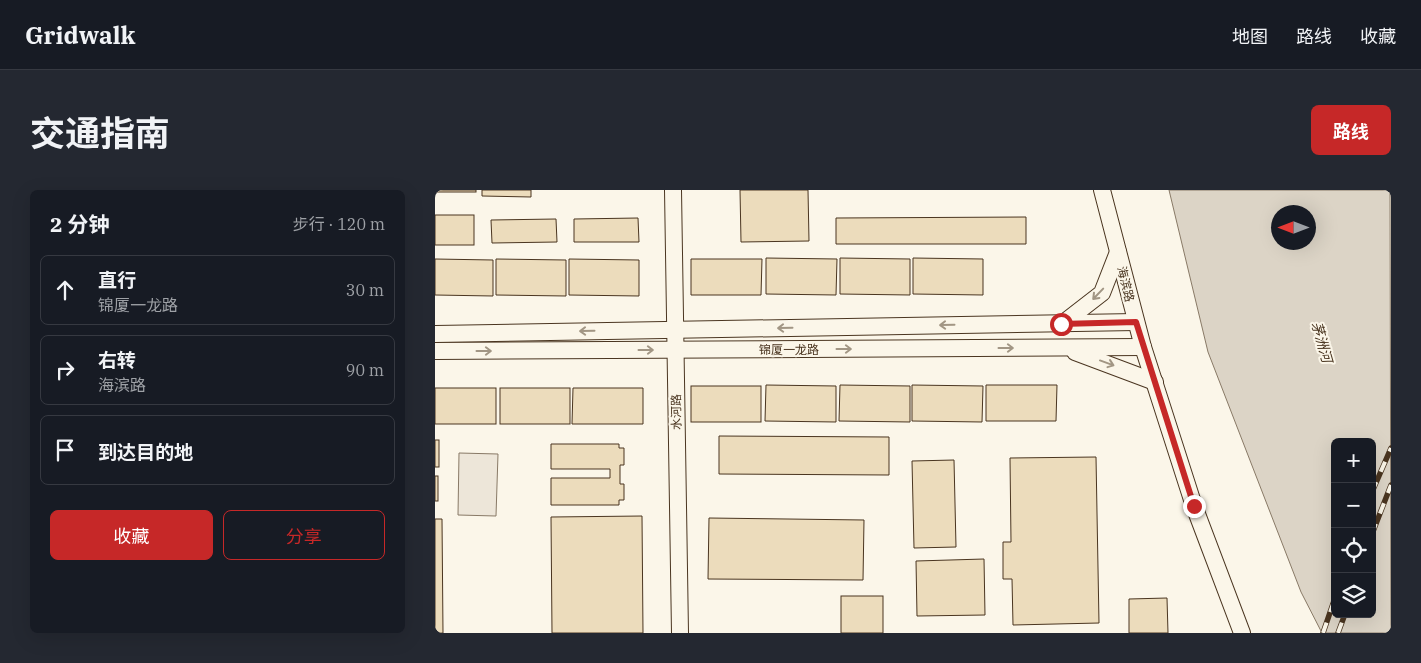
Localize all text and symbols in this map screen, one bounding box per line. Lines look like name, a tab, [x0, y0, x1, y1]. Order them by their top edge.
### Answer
text: Gridwalk	[25, 19, 135, 51]
text: 地图	[1232, 25, 1268, 48]
text: 路线	[1296, 25, 1332, 48]
text: 收藏	[1360, 25, 1396, 48]
button: 路线	[1311, 105, 1391, 155]
text: 交通指南	[30, 110, 170, 156]
north arrow	[1271, 205, 1316, 250]
text: 2 分钟	[50, 210, 109, 238]
text: 步行 · 120 m	[293, 214, 385, 234]
street label: 海滨路	[1114, 265, 1138, 303]
text: 直行	[98, 268, 136, 292]
icon: ahead	[51, 276, 79, 304]
text: 30 m	[346, 280, 384, 300]
one-way arrow	[1092, 288, 1104, 300]
text: 锦厦一龙路	[98, 295, 178, 315]
route start	[1050, 313, 1073, 336]
water label: 茅洲河	[1308, 319, 1337, 368]
one-way arrow	[939, 321, 955, 330]
one-way arrow	[777, 323, 793, 333]
one-way arrow	[579, 327, 595, 336]
street label: 锦厦一龙路	[759, 342, 819, 357]
one-way arrow	[998, 343, 1014, 353]
one-way arrow	[835, 344, 851, 354]
one-way arrow	[638, 345, 654, 355]
one-way arrow	[475, 346, 491, 356]
text: 右转	[98, 348, 136, 372]
icon: right	[51, 356, 79, 384]
one-way arrow	[1099, 359, 1114, 368]
text: 90 m	[346, 360, 384, 380]
text: 海滨路	[98, 375, 146, 395]
street label: 水河路	[668, 394, 684, 430]
icon: arrive	[51, 436, 79, 464]
map controls	[1331, 438, 1376, 618]
button: +	[1331, 438, 1376, 483]
text: 到达目的地	[98, 440, 193, 464]
button: −	[1331, 483, 1376, 528]
route end	[1183, 495, 1206, 518]
button: 收藏	[50, 510, 213, 560]
button: 分享	[223, 510, 385, 560]
button: locate	[1331, 528, 1376, 573]
button: layers	[1331, 573, 1376, 618]

